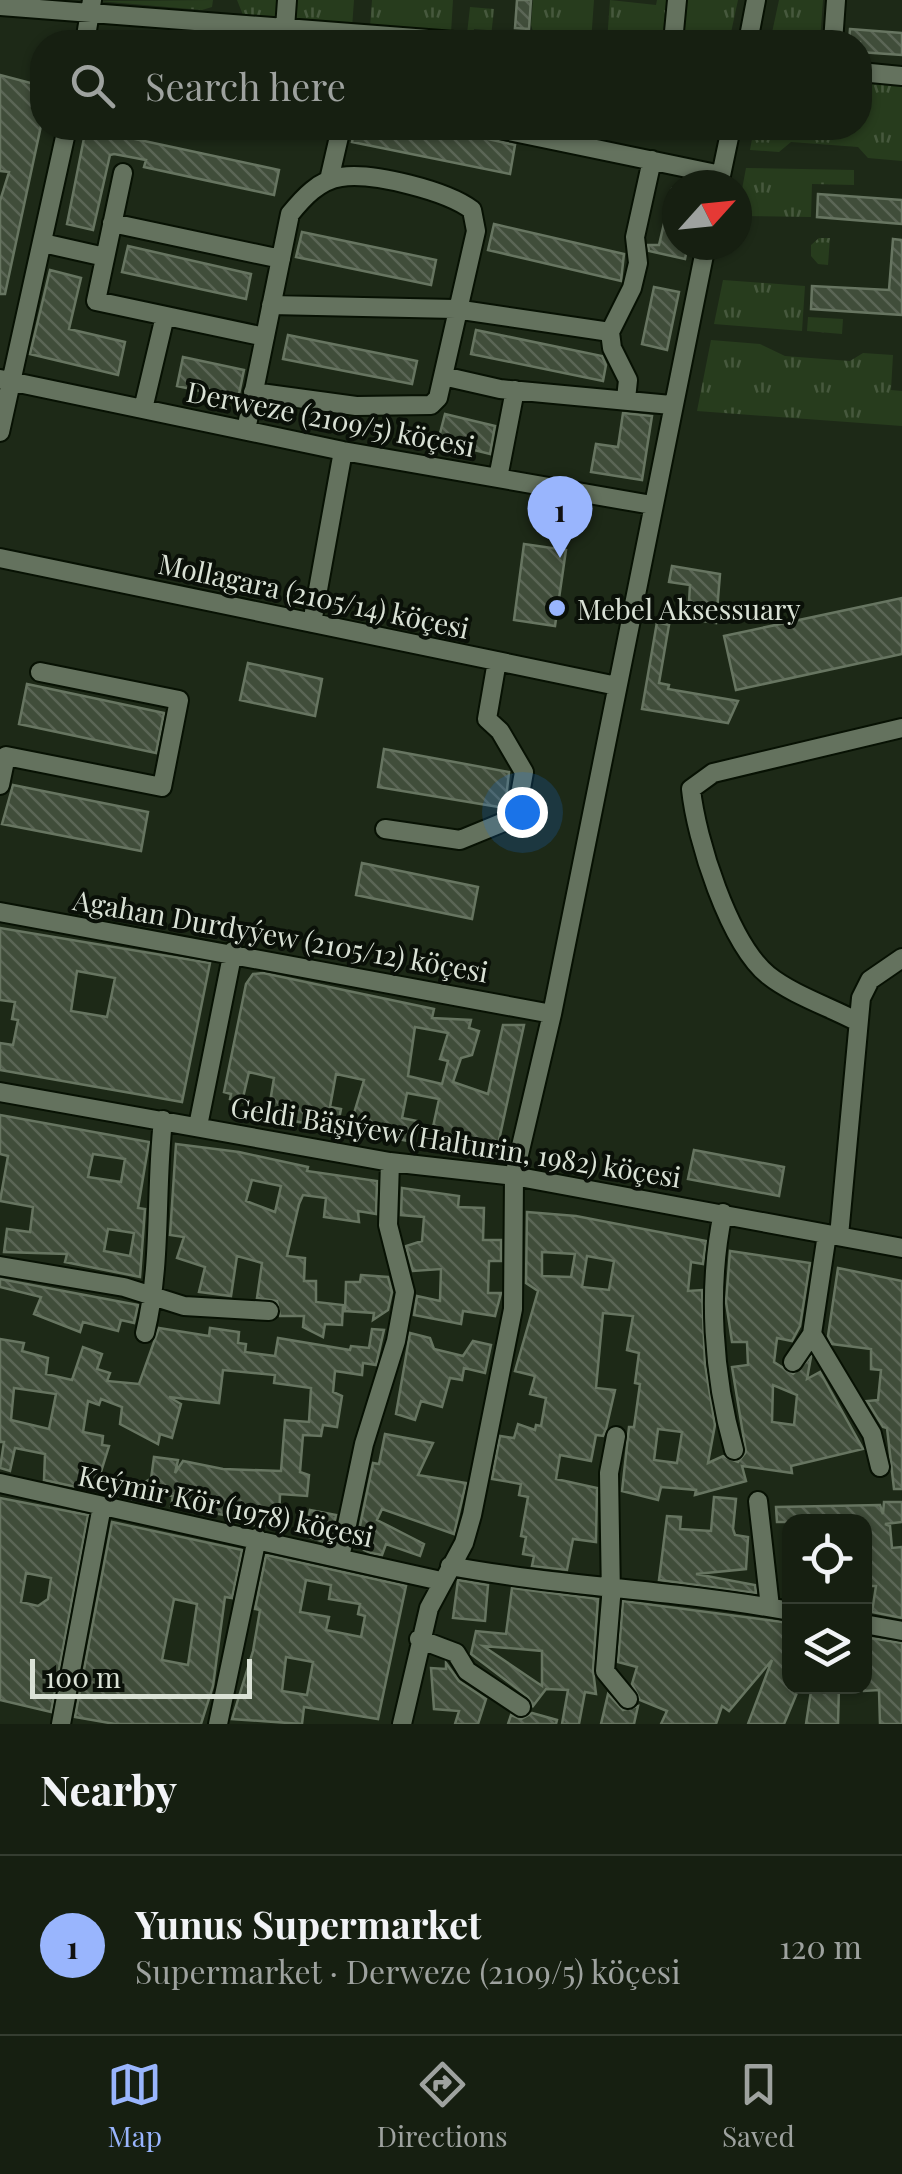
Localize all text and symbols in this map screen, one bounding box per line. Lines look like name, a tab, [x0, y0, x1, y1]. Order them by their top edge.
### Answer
search box	[30, 30, 872, 140]
icon: search	[65, 58, 120, 113]
text: Search here	[145, 60, 346, 111]
north arrow	[662, 170, 752, 260]
street label: Derweze (2109/5) köçesi	[184, 372, 478, 464]
pin: 1	[528, 476, 592, 558]
street label: Mollagara (2105/14) köçesi	[155, 544, 473, 646]
place label: Mebel Aksessuary	[577, 590, 801, 627]
marker: Mebel Aksessuary	[546, 597, 568, 619]
your location	[497, 787, 548, 838]
street label: Agahan Durdyýew (2105/12) köçesi	[70, 880, 491, 990]
street label: Geldi Bäşiýew (Halturin, 1982) köçesi	[228, 1087, 684, 1195]
street label: Keýmir Kör (1978) köçesi	[75, 1456, 377, 1554]
map controls	[782, 1514, 872, 1694]
button: locate	[782, 1514, 872, 1604]
button: layers	[782, 1604, 872, 1694]
scale bar	[30, 1654, 252, 1698]
text: 100 m	[45, 1658, 121, 1695]
text: Nearby	[40, 1761, 177, 1817]
text: Yunus Supermarket	[135, 1898, 481, 1949]
text: 1	[66, 1924, 79, 1967]
text: 120 m	[779, 1924, 862, 1967]
text: Supermarket · Derweze (2109/5) köçesi	[135, 1949, 681, 1992]
tab: Map	[107, 2057, 162, 2154]
tab: Directions	[377, 2057, 508, 2154]
tab: Saved	[722, 2057, 795, 2154]

